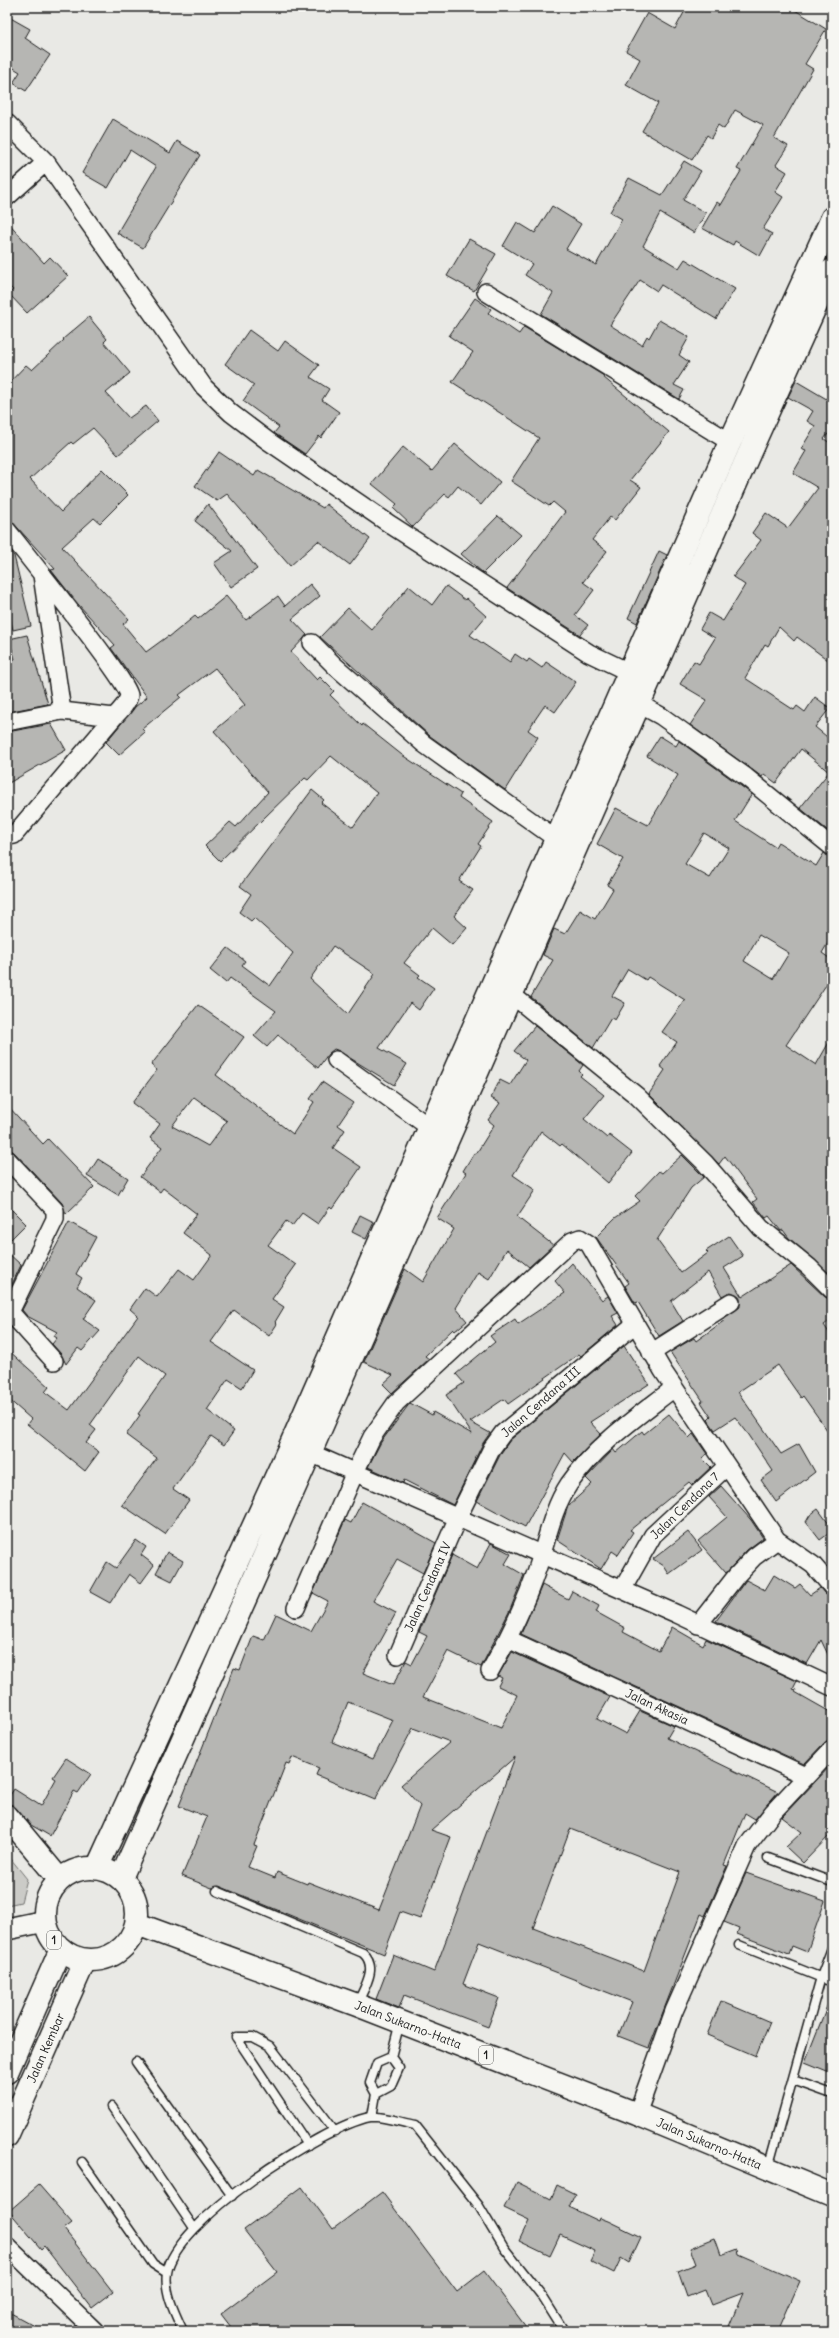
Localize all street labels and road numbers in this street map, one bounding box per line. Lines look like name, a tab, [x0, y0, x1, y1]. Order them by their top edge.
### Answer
street label: Jalan Cendana III	[498, 1363, 583, 1440]
street label: Jalan Cendana 7	[647, 1469, 722, 1542]
street label: Jalan Cendana IV	[401, 1539, 454, 1634]
street label: Jalan Akasia	[623, 1685, 691, 1728]
road number: 1	[47, 1931, 61, 1949]
street label: Jalan Sukarno-Hatta	[353, 1997, 464, 2052]
street label: Jalan Kembar	[23, 2011, 68, 2085]
road number: 1	[479, 2046, 493, 2064]
street label: Jalan Sukarno-Hatta	[654, 2115, 764, 2173]

